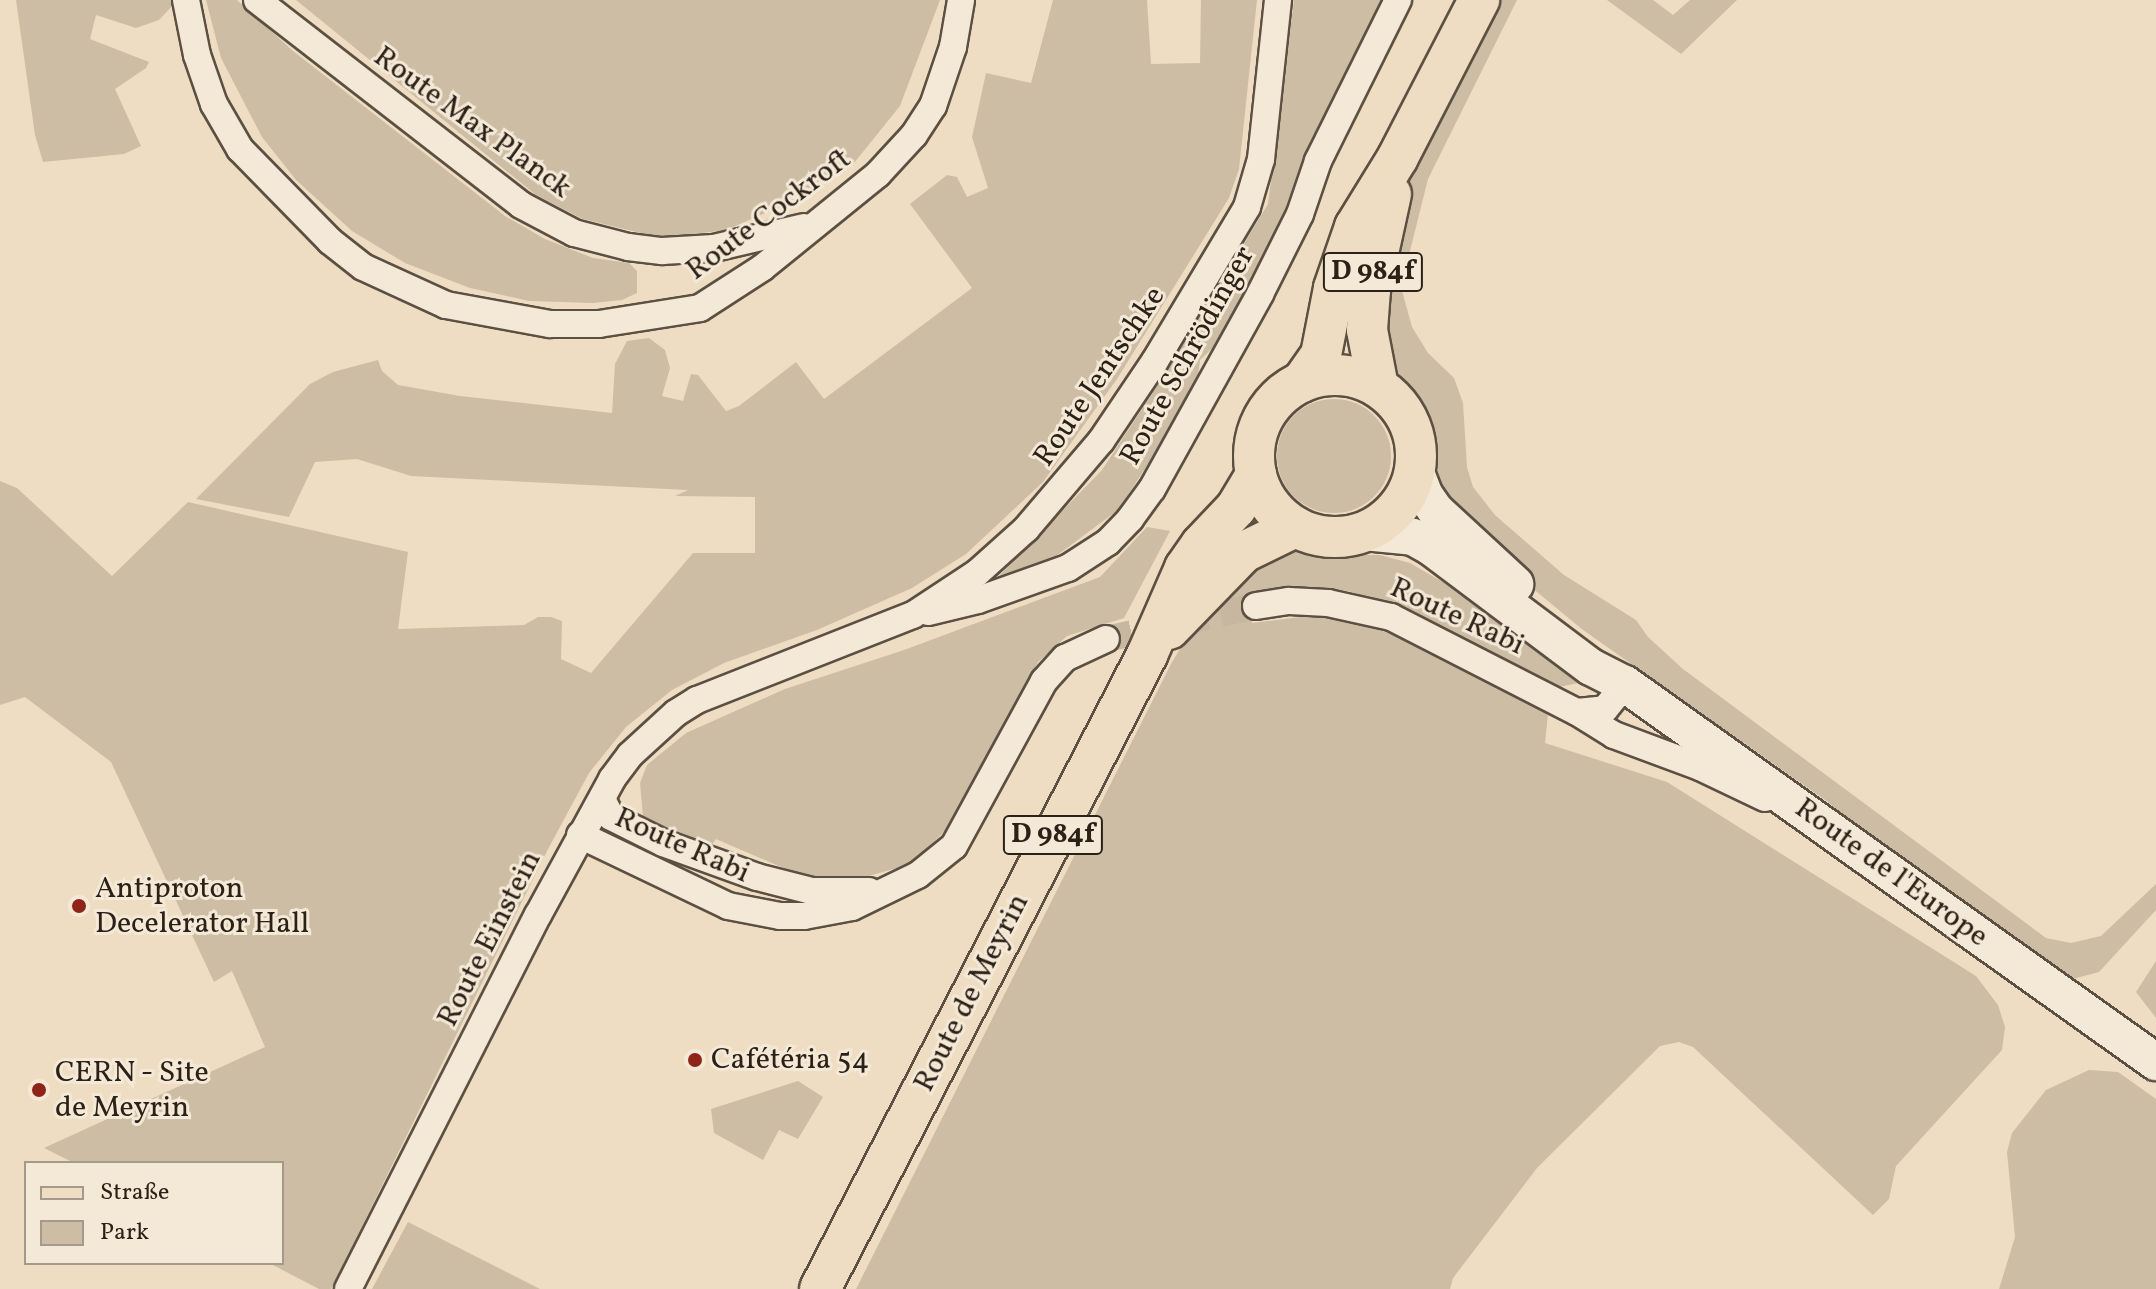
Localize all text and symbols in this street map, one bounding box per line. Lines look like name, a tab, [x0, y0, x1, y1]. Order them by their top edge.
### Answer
street label: Route Max Planck	[366, 39, 578, 207]
street label: Route Cockroft	[679, 141, 859, 289]
street label: Route Schrödinger	[1113, 240, 1263, 472]
road number: D 984f	[1321, 248, 1425, 296]
street label: Route Jentschke	[1027, 280, 1173, 474]
street label: Route Rabi	[1384, 570, 1530, 664]
street label: Route de l'Europe	[1787, 791, 1995, 955]
street label: Route Rabi	[609, 800, 755, 892]
road number: D 984f	[1001, 811, 1105, 859]
street label: Route Einstein	[430, 845, 550, 1033]
place label: Antiproton Decelerator Hall	[95, 871, 309, 942]
street label: Route de Meyrin	[907, 888, 1037, 1098]
marker: Antiproton Decelerator Hall	[70, 897, 88, 915]
place label: Cafétéria 54	[711, 1042, 869, 1078]
marker: Cafétéria 54	[686, 1051, 704, 1069]
place label: CERN - Site de Meyrin	[55, 1055, 210, 1126]
marker: CERN - Site de Meyrin	[30, 1081, 48, 1099]
legend	[24, 1161, 284, 1265]
text: Straße	[100, 1176, 169, 1210]
text: Park	[100, 1216, 149, 1250]

